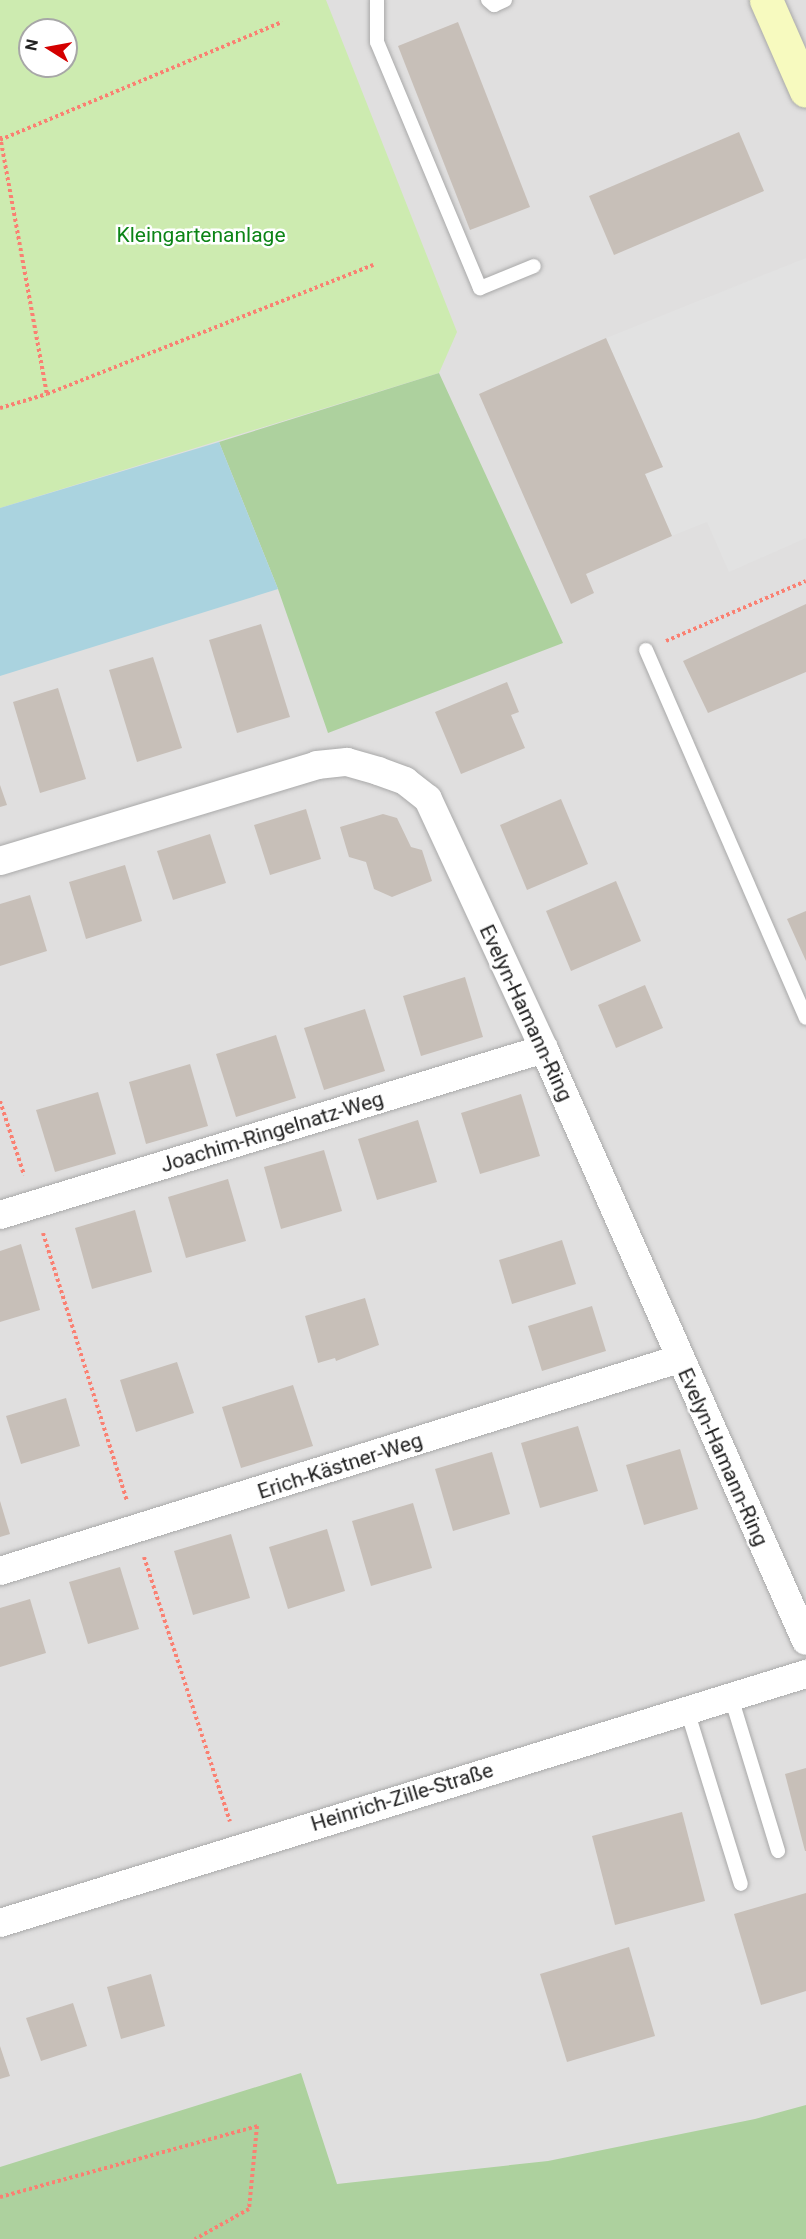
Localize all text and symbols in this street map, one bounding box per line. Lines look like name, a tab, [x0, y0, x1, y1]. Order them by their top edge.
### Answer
north arrow	[18, 18, 78, 78]
text: N	[21, 38, 42, 52]
park label: Kleingartenanlage	[116, 222, 286, 248]
street label: Evelyn-Hamann-Ring	[474, 921, 578, 1105]
street label: Joachim-Ringelnatz-Weg	[157, 1086, 387, 1178]
street label: Evelyn-Hamann-Ring	[672, 1364, 774, 1550]
street label: Erich-Kästner-Weg	[254, 1427, 426, 1505]
street label: Heinrich-Zille-Straße	[308, 1757, 496, 1837]

